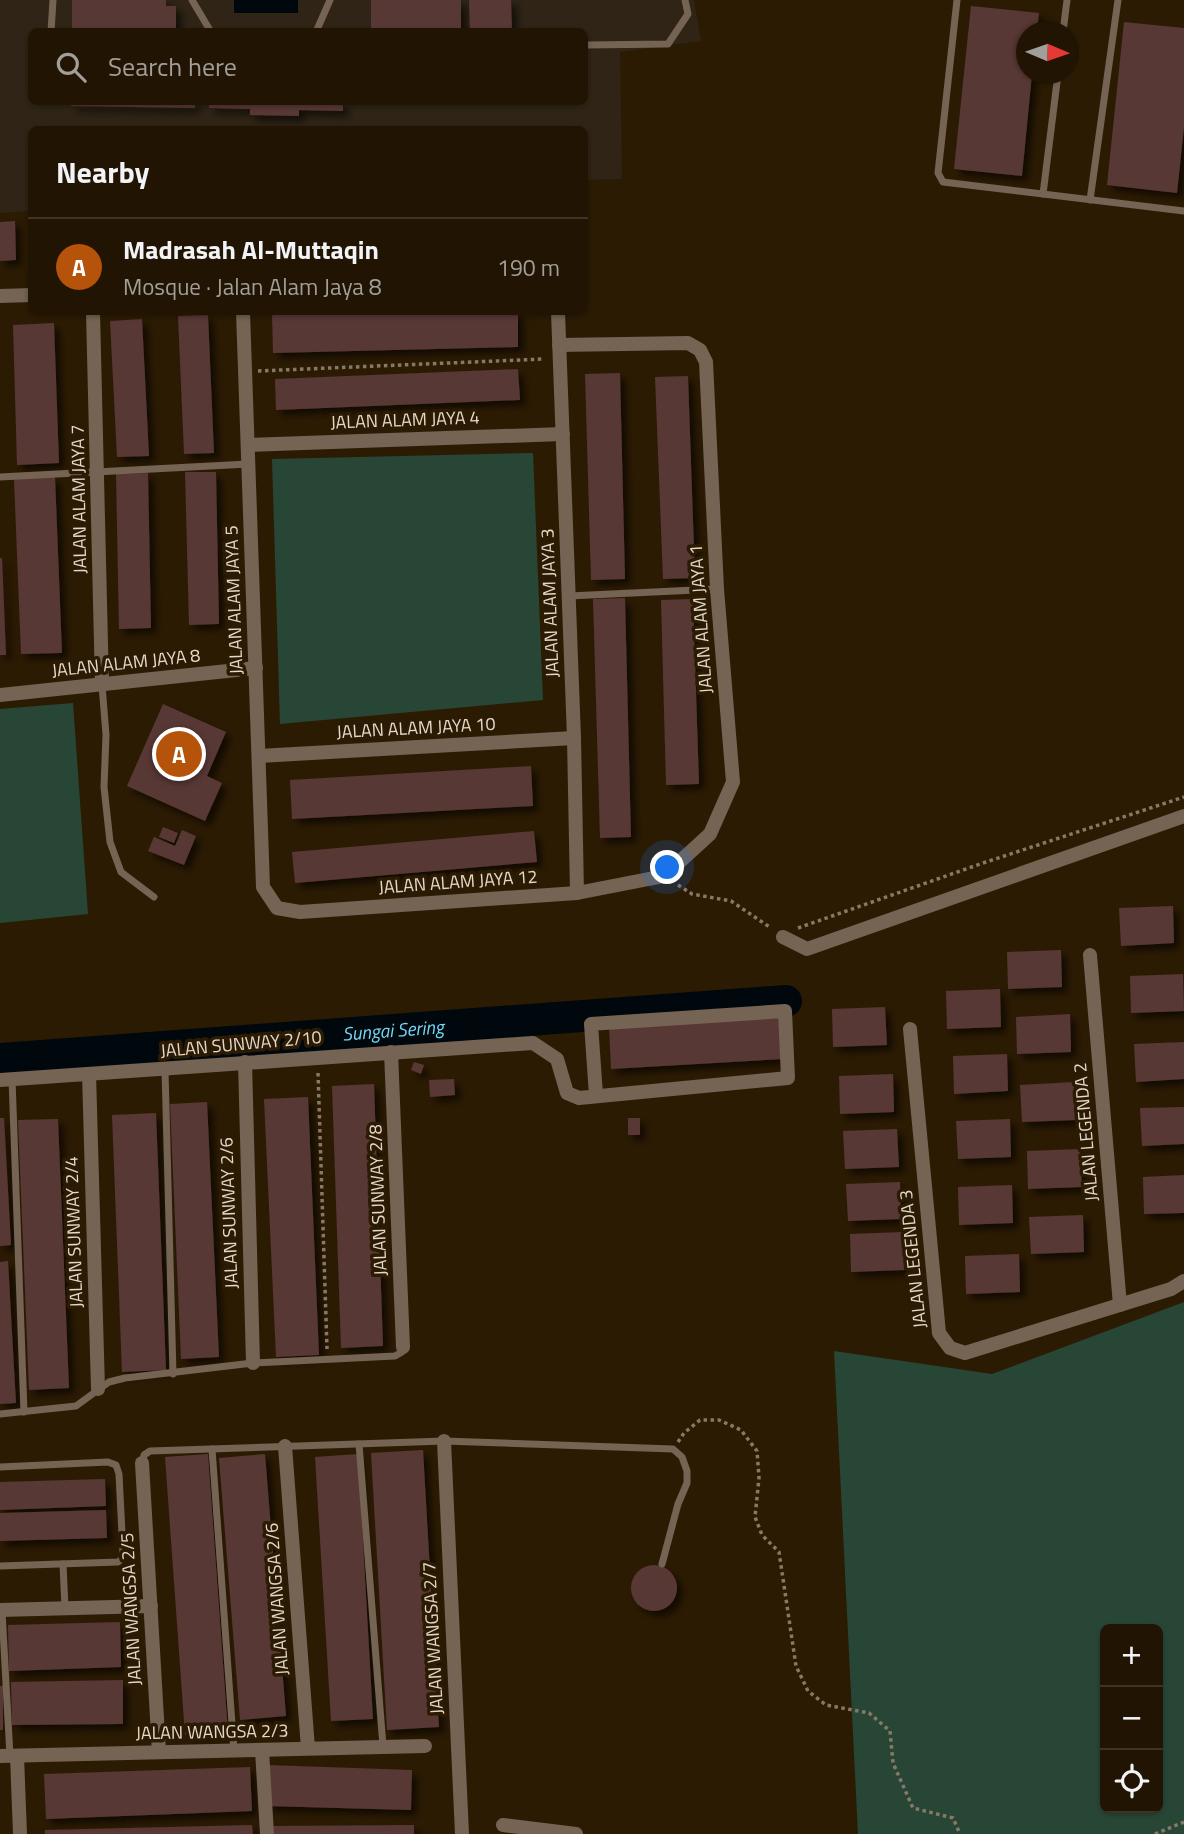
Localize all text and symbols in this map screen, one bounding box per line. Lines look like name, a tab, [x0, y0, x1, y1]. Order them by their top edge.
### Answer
north arrow	[1016, 21, 1079, 84]
search box	[28, 28, 588, 105]
text: Search here	[108, 47, 237, 86]
icon: search	[52, 48, 90, 86]
text: Nearby	[56, 149, 149, 195]
text: Madrasah Al-Muttaqin	[123, 230, 379, 269]
text: A	[72, 250, 86, 285]
text: 190 m	[497, 250, 560, 285]
text: Mosque · Jalan Alam Jaya 8	[123, 269, 382, 304]
street label: JALAN ALAM JAYA 4	[330, 403, 480, 436]
street label: JALAN ALAM JAYA 7	[64, 424, 93, 574]
street label: JALAN ALAM JAYA 5	[217, 525, 250, 675]
street label: JALAN ALAM JAYA 3	[533, 528, 566, 678]
street label: JALAN ALAM JAYA 1	[682, 544, 719, 694]
street label: JALAN ALAM JAYA 8	[50, 641, 202, 684]
street label: JALAN ALAM JAYA 10	[336, 710, 496, 745]
pin: A	[156, 728, 202, 780]
your location	[650, 850, 684, 884]
street label: JALAN ALAM JAYA 12	[378, 862, 538, 901]
water label: Sungai Sering	[341, 1011, 447, 1048]
street label: JALAN SUNWAY 2/10	[159, 1023, 323, 1064]
street label: JALAN LEGENDA 2	[1066, 1062, 1105, 1203]
street label: JALAN SUNWAY 2/8	[361, 1124, 394, 1276]
street label: JALAN SUNWAY 2/6	[212, 1137, 245, 1289]
street label: JALAN SUNWAY 2/4	[57, 1156, 90, 1308]
street label: JALAN LEGENDA 3	[892, 1188, 933, 1330]
street label: JALAN WANGSA 2/6	[258, 1522, 295, 1676]
street label: JALAN WANGSA 2/5	[113, 1532, 148, 1686]
street label: JALAN WANGSA 2/7	[415, 1561, 450, 1715]
map controls	[1100, 1624, 1163, 1813]
button: +	[1100, 1624, 1163, 1687]
button: −	[1100, 1687, 1163, 1750]
street label: JALAN WANGSA 2/3	[135, 1717, 289, 1746]
button: locate	[1100, 1750, 1163, 1813]

